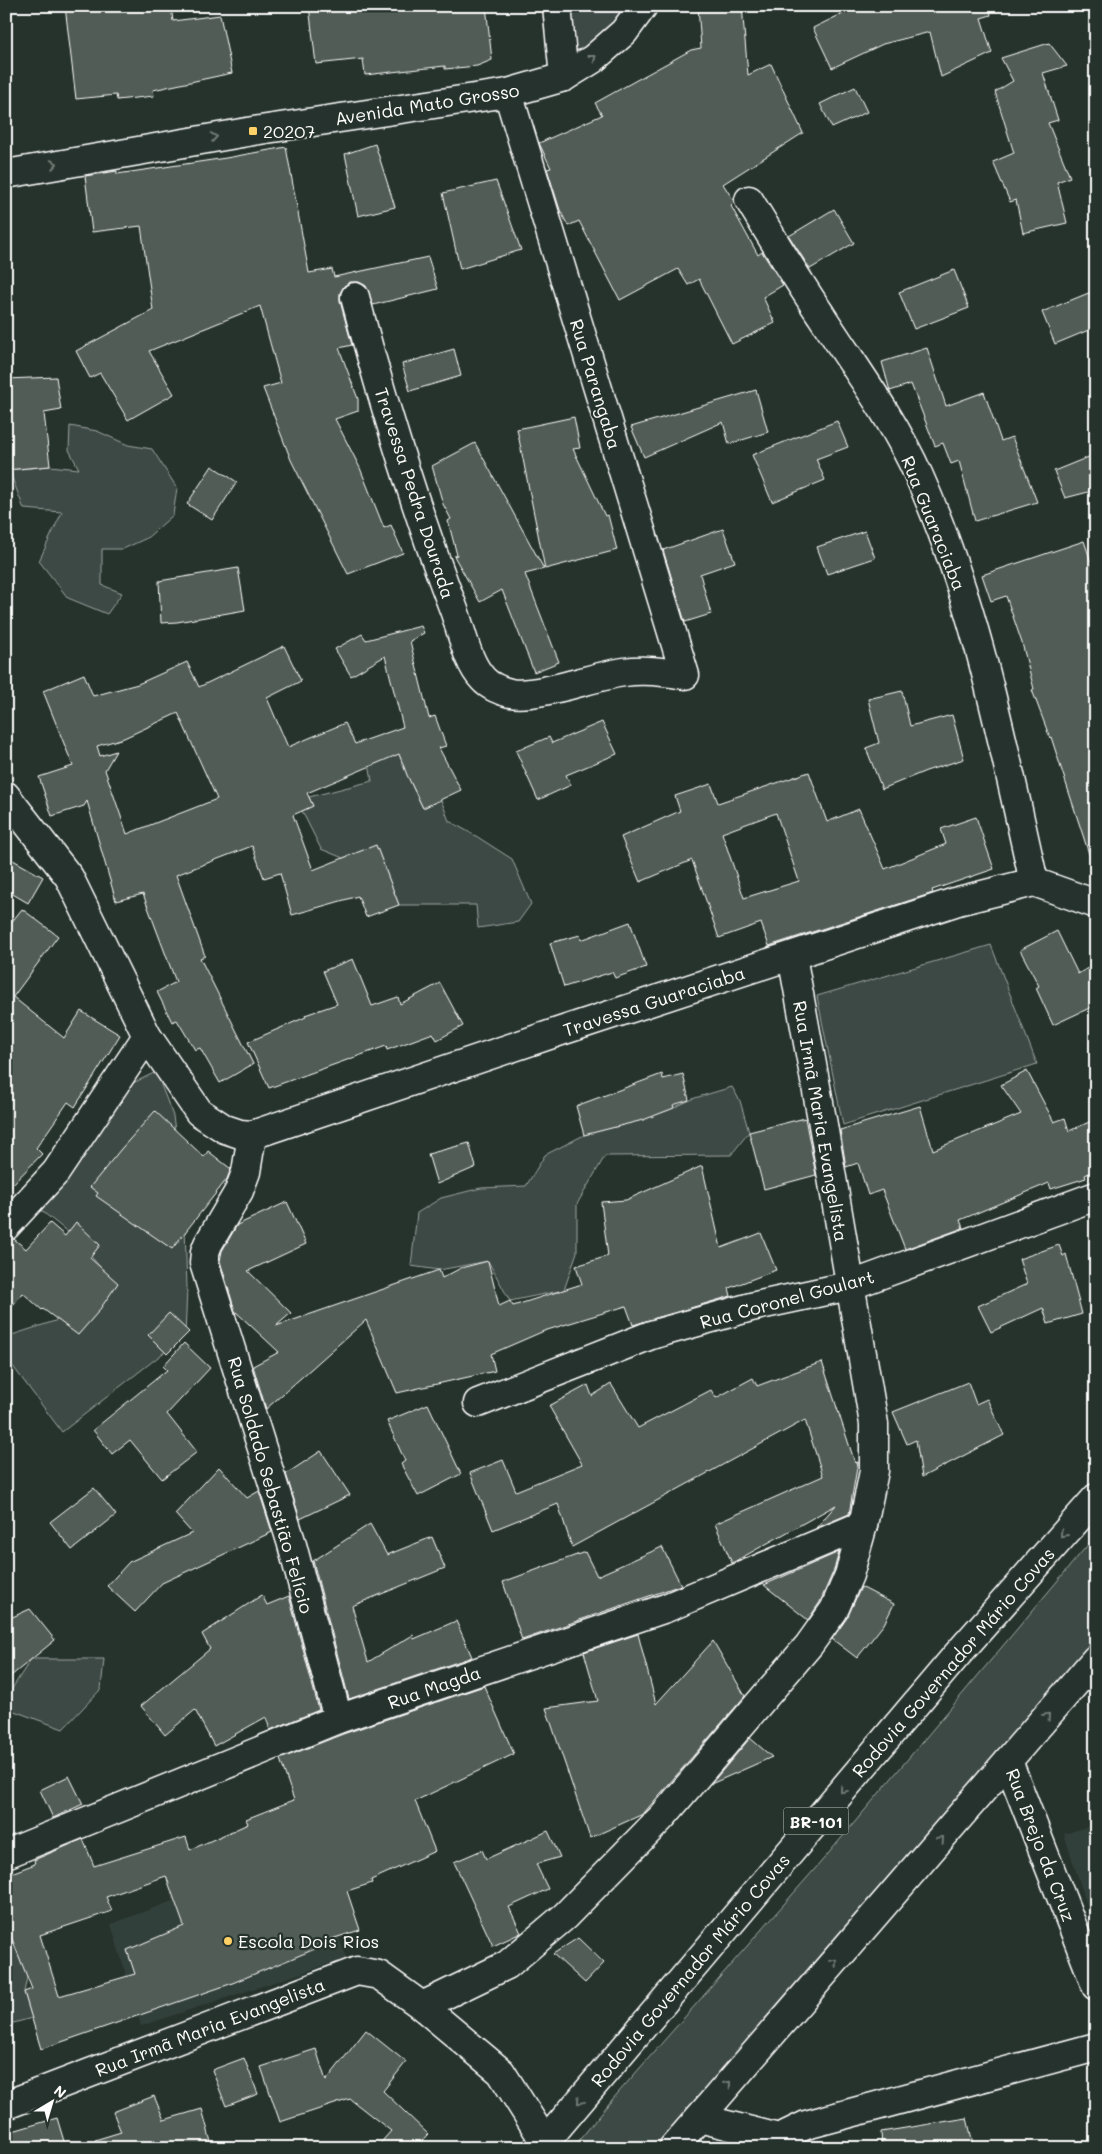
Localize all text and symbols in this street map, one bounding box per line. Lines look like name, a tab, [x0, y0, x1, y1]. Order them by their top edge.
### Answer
one-way arrow	[587, 55, 596, 63]
street label: Avenida Mato Grosso	[333, 78, 521, 130]
place label: 20207	[263, 119, 315, 143]
marker: 20207	[247, 125, 259, 137]
one-way arrow	[210, 133, 219, 143]
one-way arrow	[50, 159, 58, 170]
street label: Rua Parangaba	[565, 316, 627, 452]
street label: Travessa Pedra Dourada	[369, 384, 461, 602]
street label: Rua Guaraciaba	[896, 452, 972, 594]
street label: Travessa Guaraciaba	[560, 960, 748, 1042]
street label: Rua Irmã Maria Evangelista	[788, 999, 854, 1243]
street label: Rua Coronel Goulart	[697, 1264, 877, 1334]
street label: Rua Soldado Sebastião Felício	[223, 1354, 319, 1617]
one-way arrow	[1060, 1529, 1069, 1538]
street label: Rodovia Governador Mário Covas	[846, 1542, 1060, 1782]
street label: Rua Magda	[384, 1660, 484, 1714]
one-way arrow	[1041, 1712, 1050, 1721]
street label: Rua Brejo da Cruz	[1001, 1765, 1081, 1925]
one-way arrow	[839, 1784, 848, 1793]
road number: BR-101	[784, 1808, 848, 1834]
one-way arrow	[935, 1835, 944, 1844]
street label: Rodovia Governador Mário Covas	[585, 1848, 795, 2092]
place label: Escola Dois Rios	[238, 1929, 379, 1953]
marker: Escola Dois Rios	[222, 1935, 234, 1947]
one-way arrow	[829, 1958, 838, 1967]
street label: Rua Irmã Maria Evangelista	[92, 1972, 328, 2082]
north arrow	[28, 2076, 78, 2126]
text: N	[50, 2081, 70, 2102]
one-way arrow	[722, 2081, 731, 2090]
one-way arrow	[577, 2095, 585, 2104]

